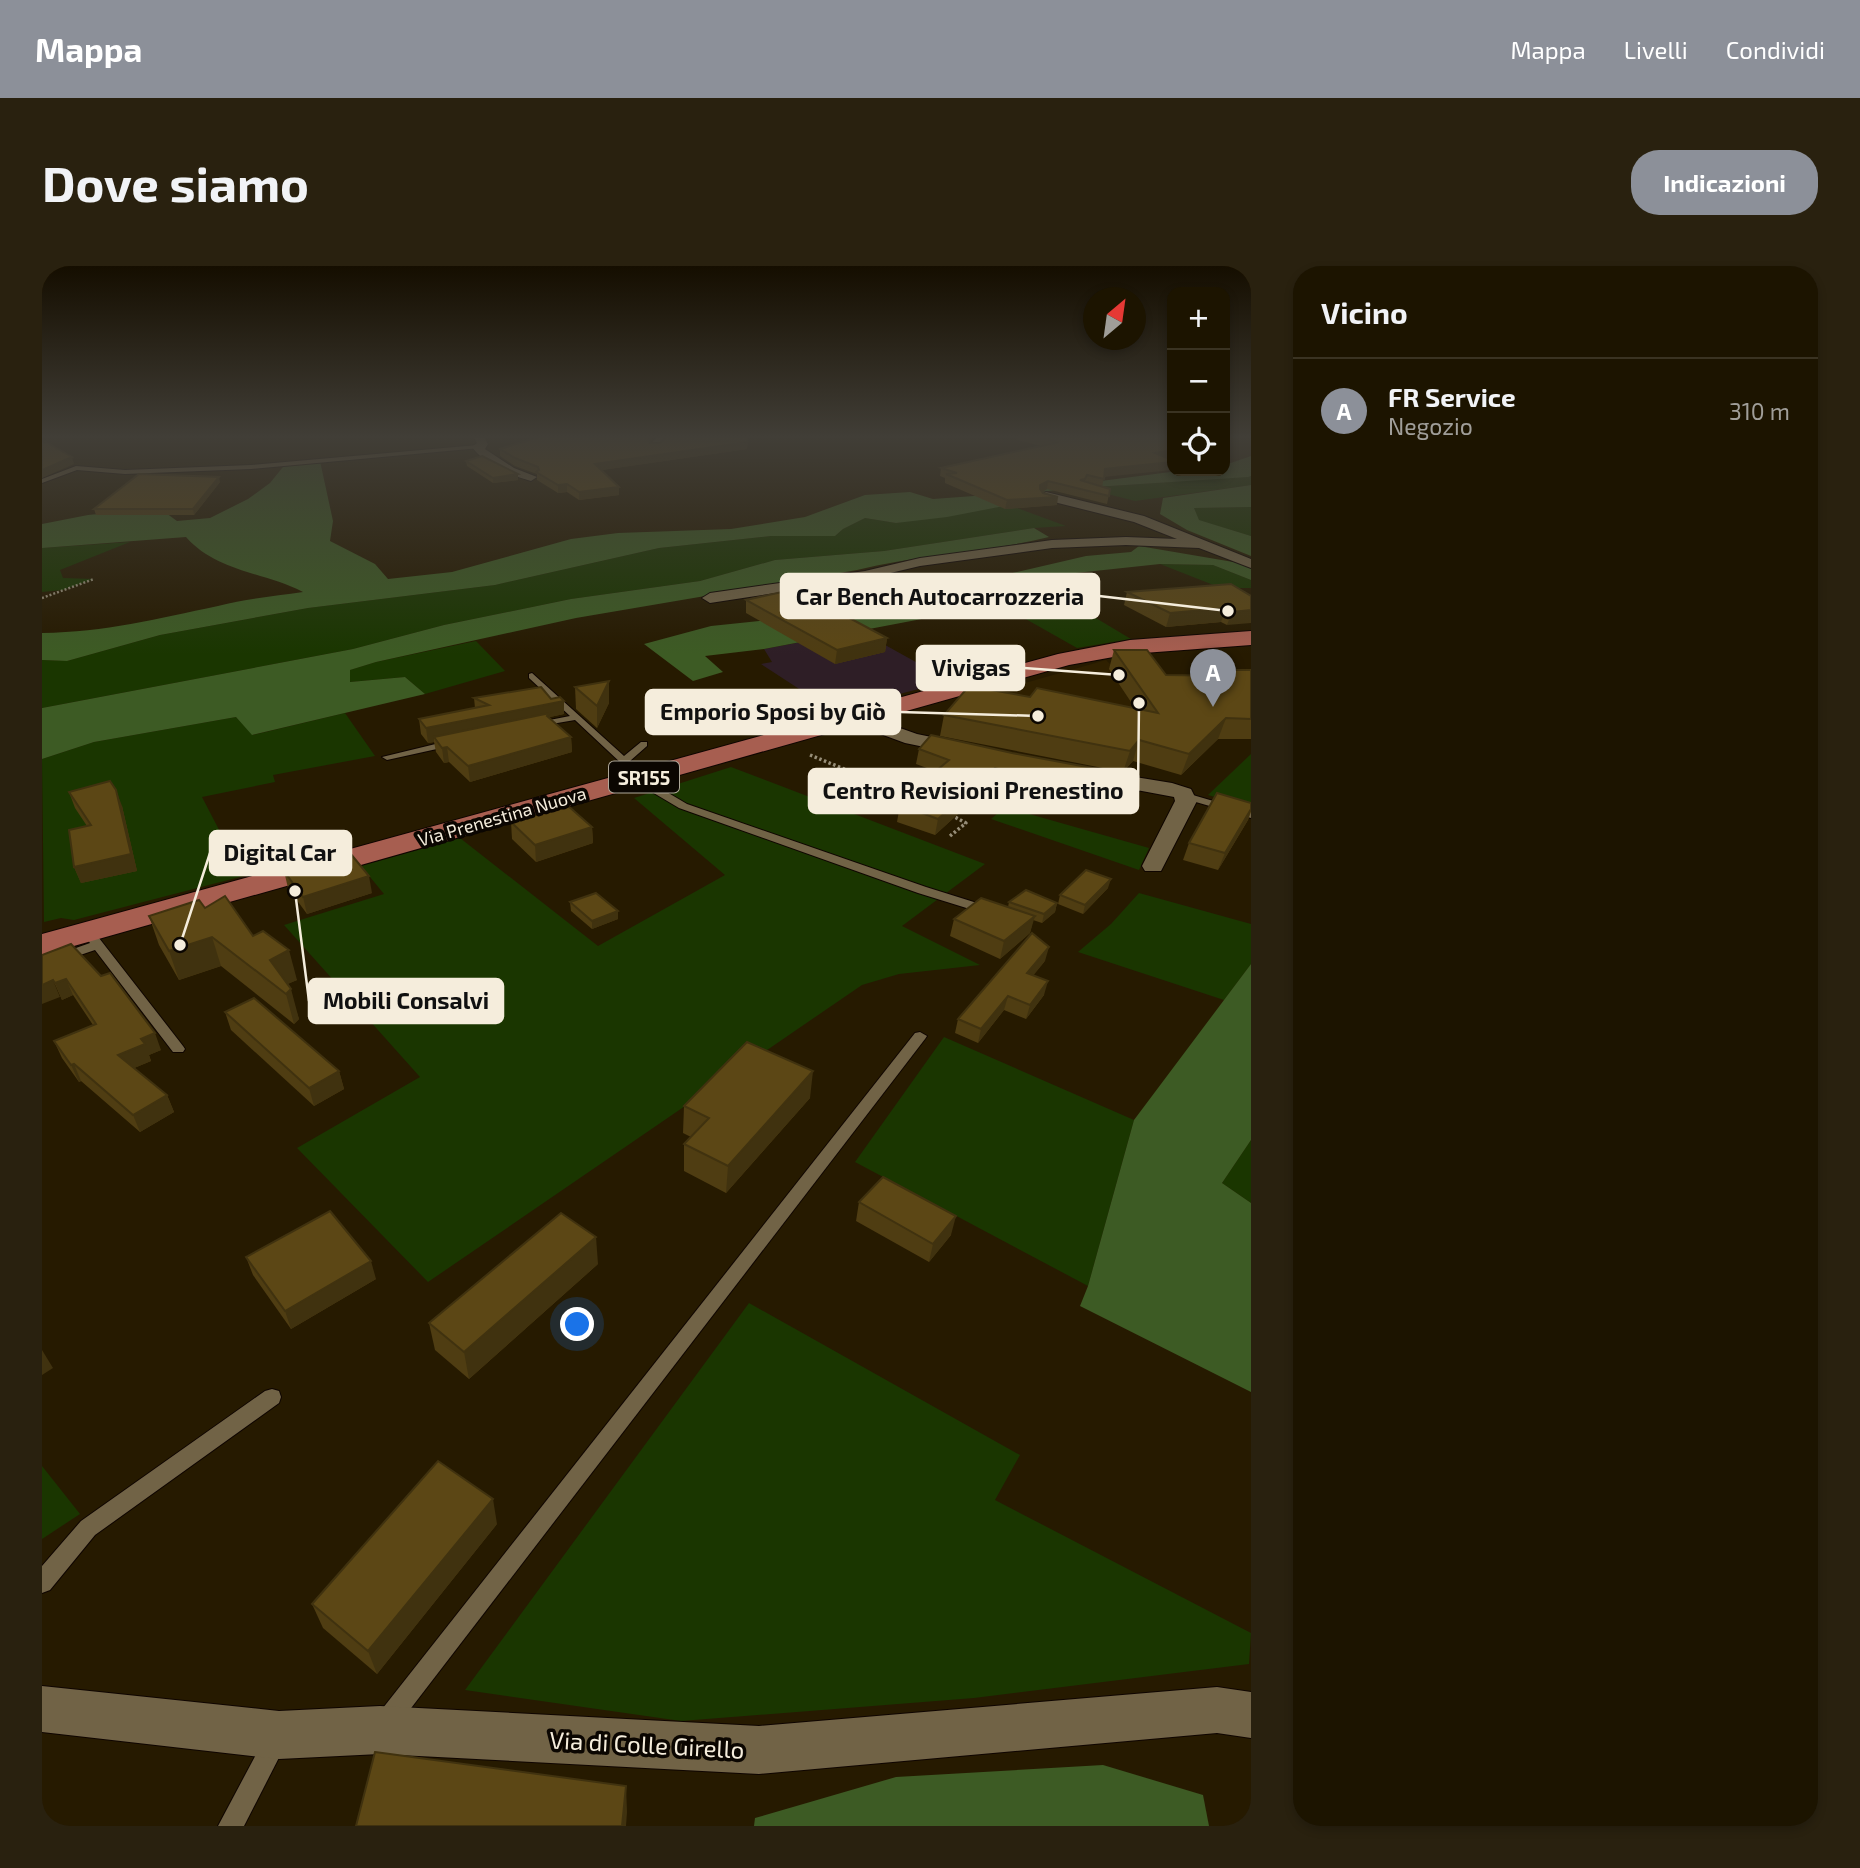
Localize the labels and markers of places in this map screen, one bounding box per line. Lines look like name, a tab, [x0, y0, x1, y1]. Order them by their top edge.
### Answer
callout: Car Bench Autocarrozzeria	[781, 574, 1099, 618]
callout: Vivigas	[917, 646, 1024, 690]
pin: A	[1190, 649, 1236, 707]
callout: Emporio Sposi by Giò	[646, 690, 900, 734]
callout: Centro Revisioni Prenestino	[809, 769, 1138, 813]
callout: Digital Car	[210, 831, 351, 875]
callout: Mobili Consalvi	[309, 979, 503, 1023]

